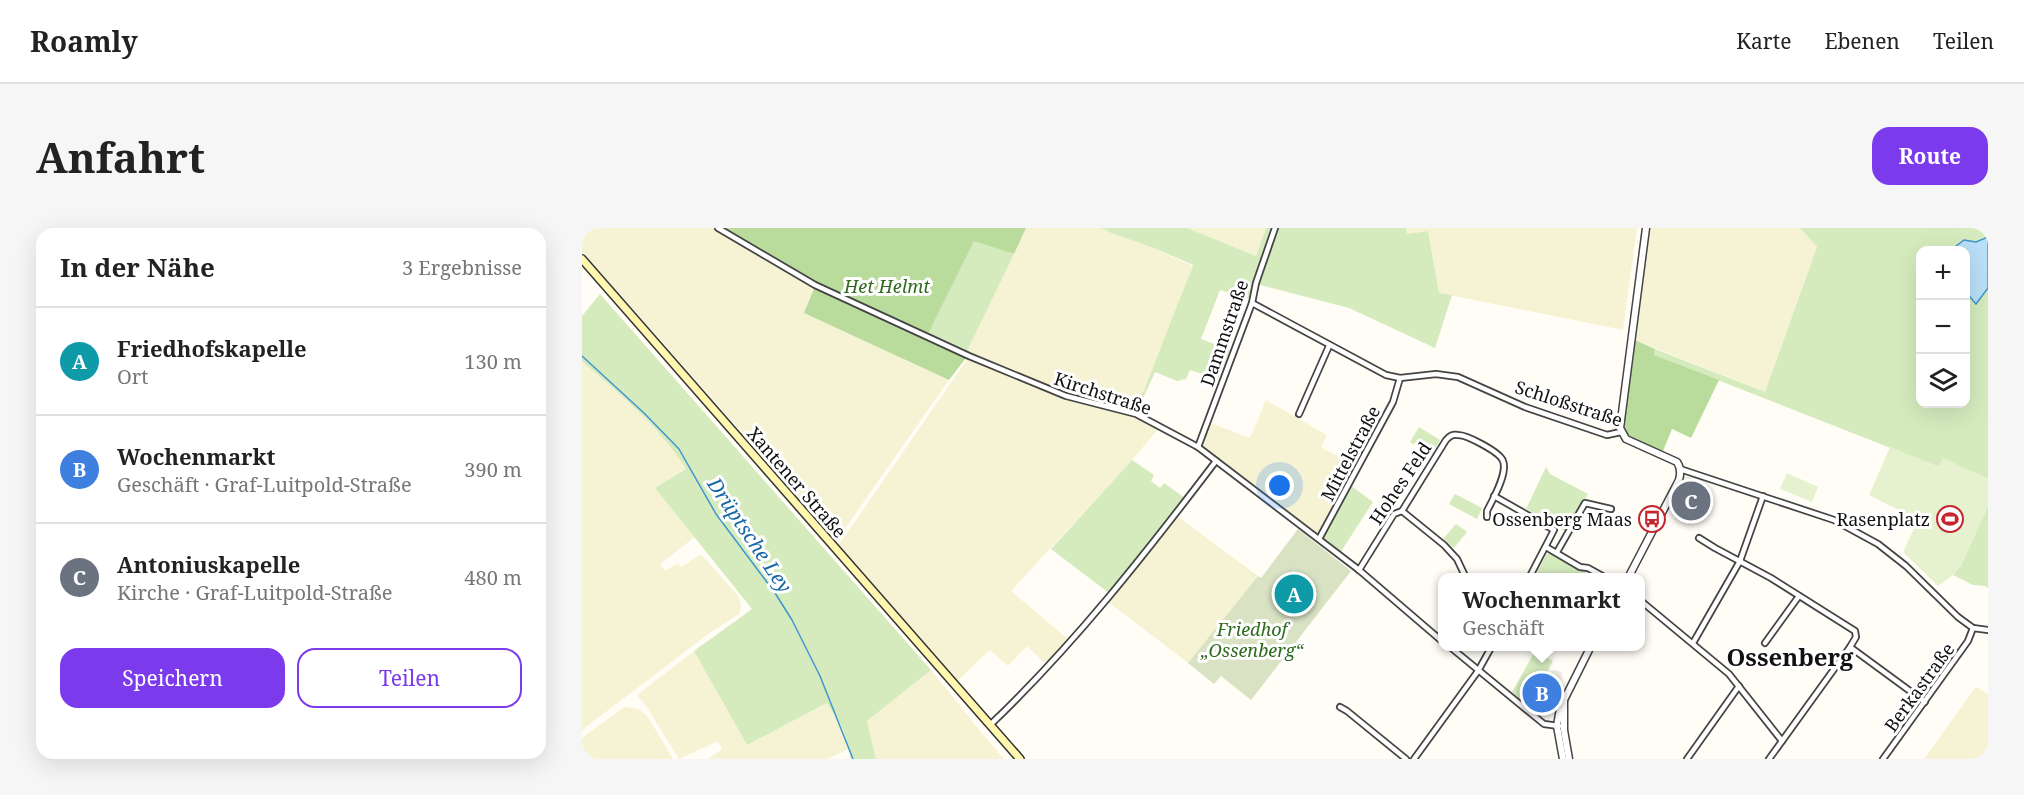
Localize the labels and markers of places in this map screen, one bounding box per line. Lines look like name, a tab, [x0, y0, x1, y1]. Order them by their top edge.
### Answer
pin: C	[1672, 478, 1710, 524]
bus stop icon: Ossenberg Maas	[1637, 504, 1667, 534]
sports icon: Rasenplatz	[1935, 504, 1965, 534]
place label: Ossenberg Maas	[1492, 507, 1632, 531]
place label: Rasenplatz	[1836, 507, 1930, 531]
pin: A	[1274, 572, 1314, 616]
pin: B	[1522, 670, 1562, 716]

